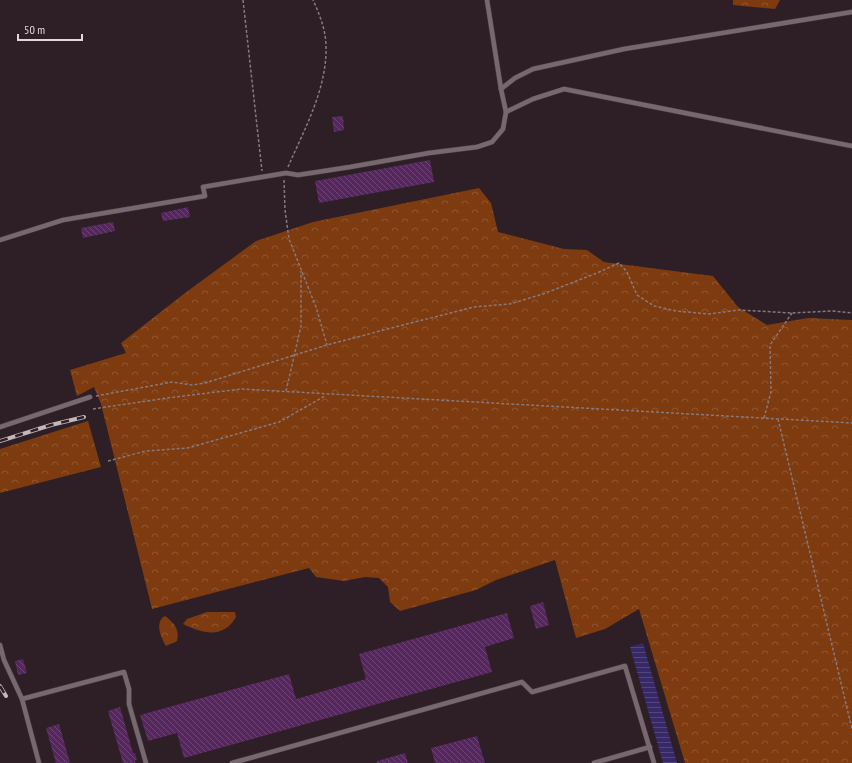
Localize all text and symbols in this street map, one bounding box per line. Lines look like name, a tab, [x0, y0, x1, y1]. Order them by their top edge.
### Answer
scale bar	[18, 16, 82, 42]
text: 50 m	[24, 22, 45, 37]

